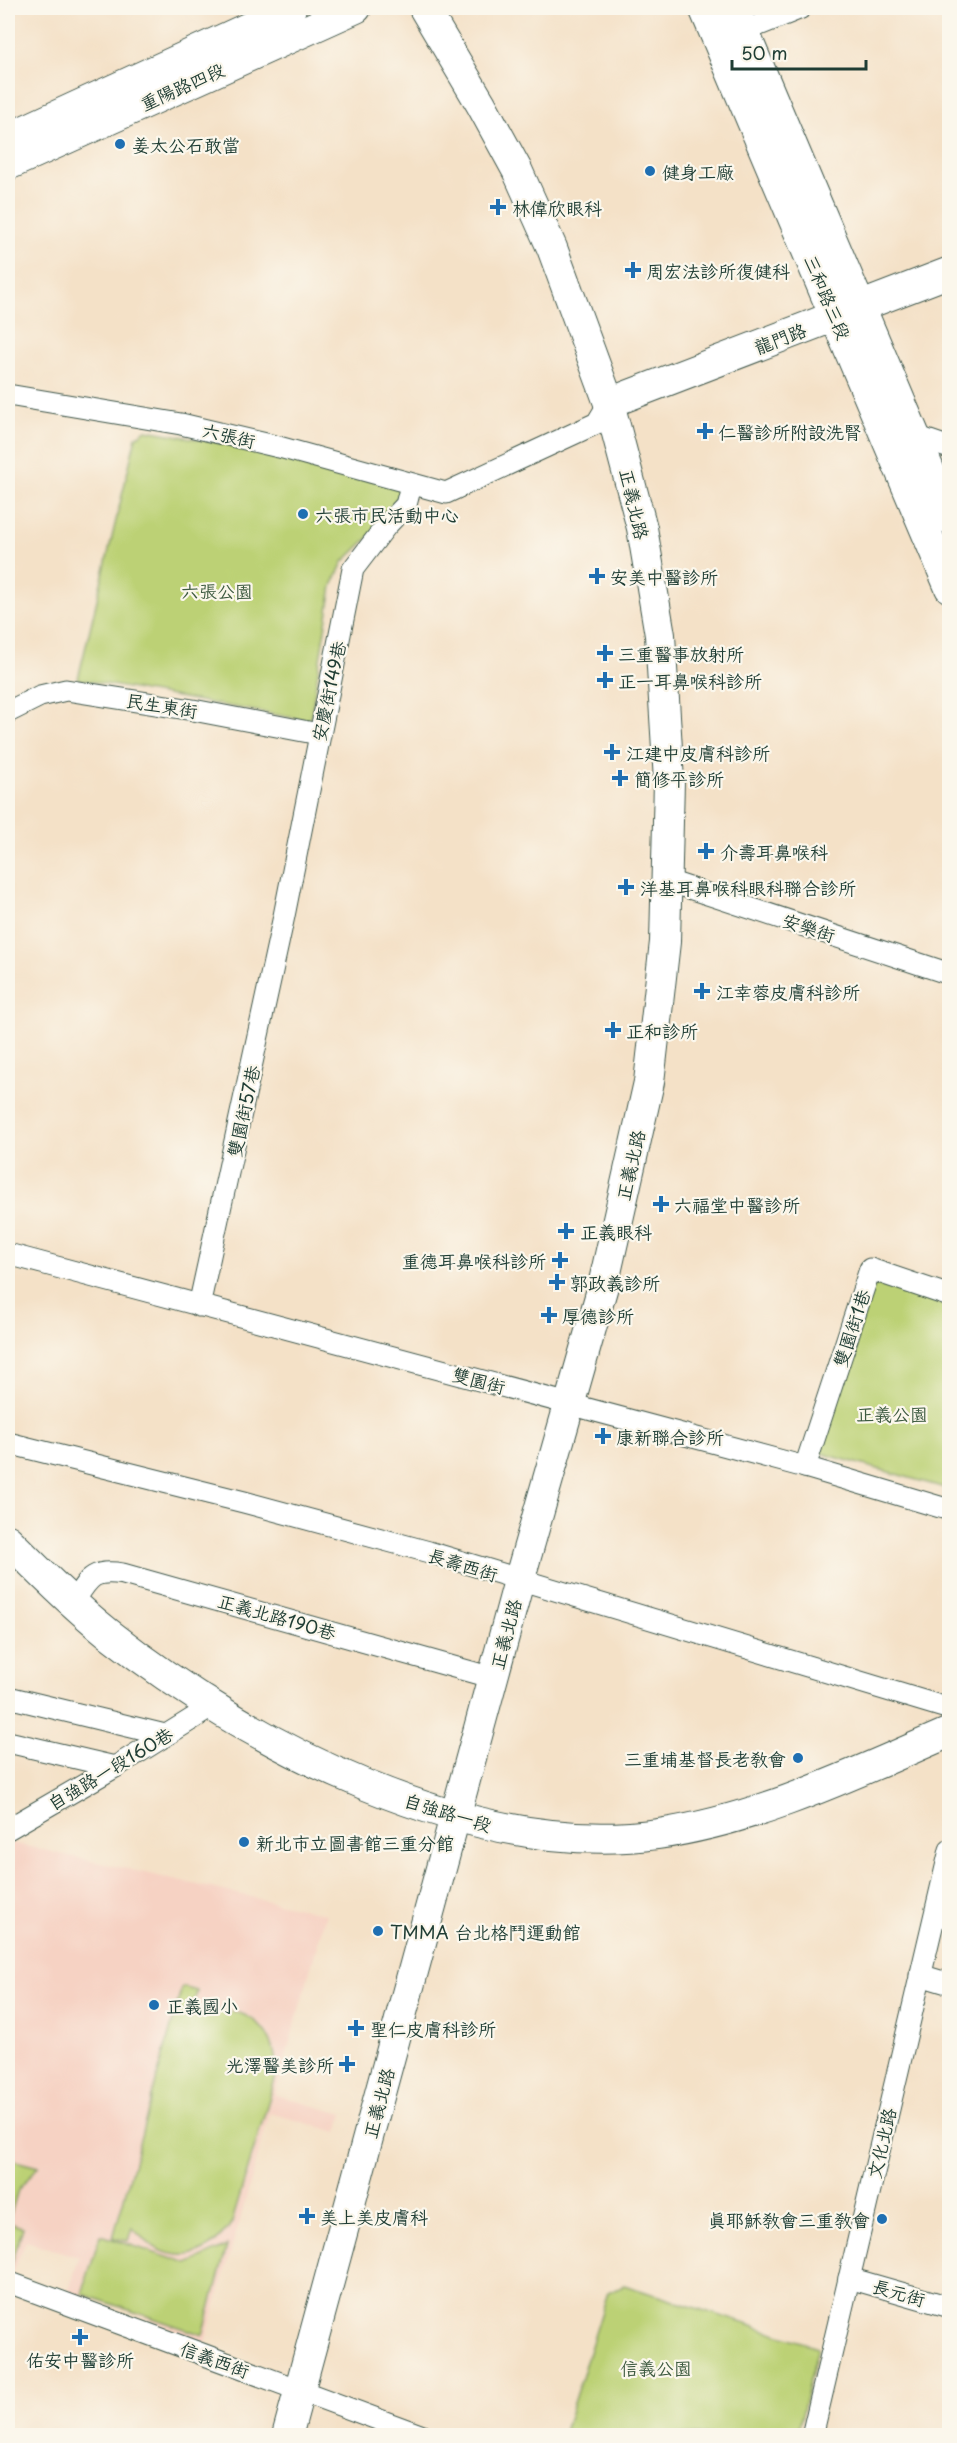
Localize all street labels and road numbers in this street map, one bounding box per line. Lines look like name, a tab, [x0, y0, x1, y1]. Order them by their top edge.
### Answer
street label: 重陽路四段	[135, 55, 229, 117]
street label: 三和路三段	[798, 250, 858, 344]
street label: 龍門路	[750, 316, 810, 360]
street label: 六張街	[200, 416, 258, 454]
street label: 正義北路	[614, 466, 656, 542]
street label: 安慶街149巷	[304, 638, 352, 744]
street label: 民生東街	[124, 686, 200, 724]
street label: 安樂街	[779, 906, 839, 948]
street label: 雙園街57巷	[220, 1062, 266, 1160]
street label: 正義北路	[609, 1127, 651, 1203]
street label: 雙園街1巷	[826, 1286, 876, 1370]
street label: 雙園街	[449, 1360, 509, 1400]
street label: 長壽西街	[425, 1541, 501, 1587]
street label: 正義北路190巷	[215, 1586, 339, 1646]
street label: 正義北路	[483, 1596, 527, 1672]
street label: 自強路一段160巷	[42, 1720, 178, 1816]
street label: 自強路一段	[401, 1786, 495, 1838]
street label: 正義北路	[356, 2065, 400, 2141]
street label: 文化北路	[860, 2105, 902, 2181]
street label: 長元街	[869, 2272, 929, 2312]
street label: 信義西街	[177, 2334, 253, 2384]

